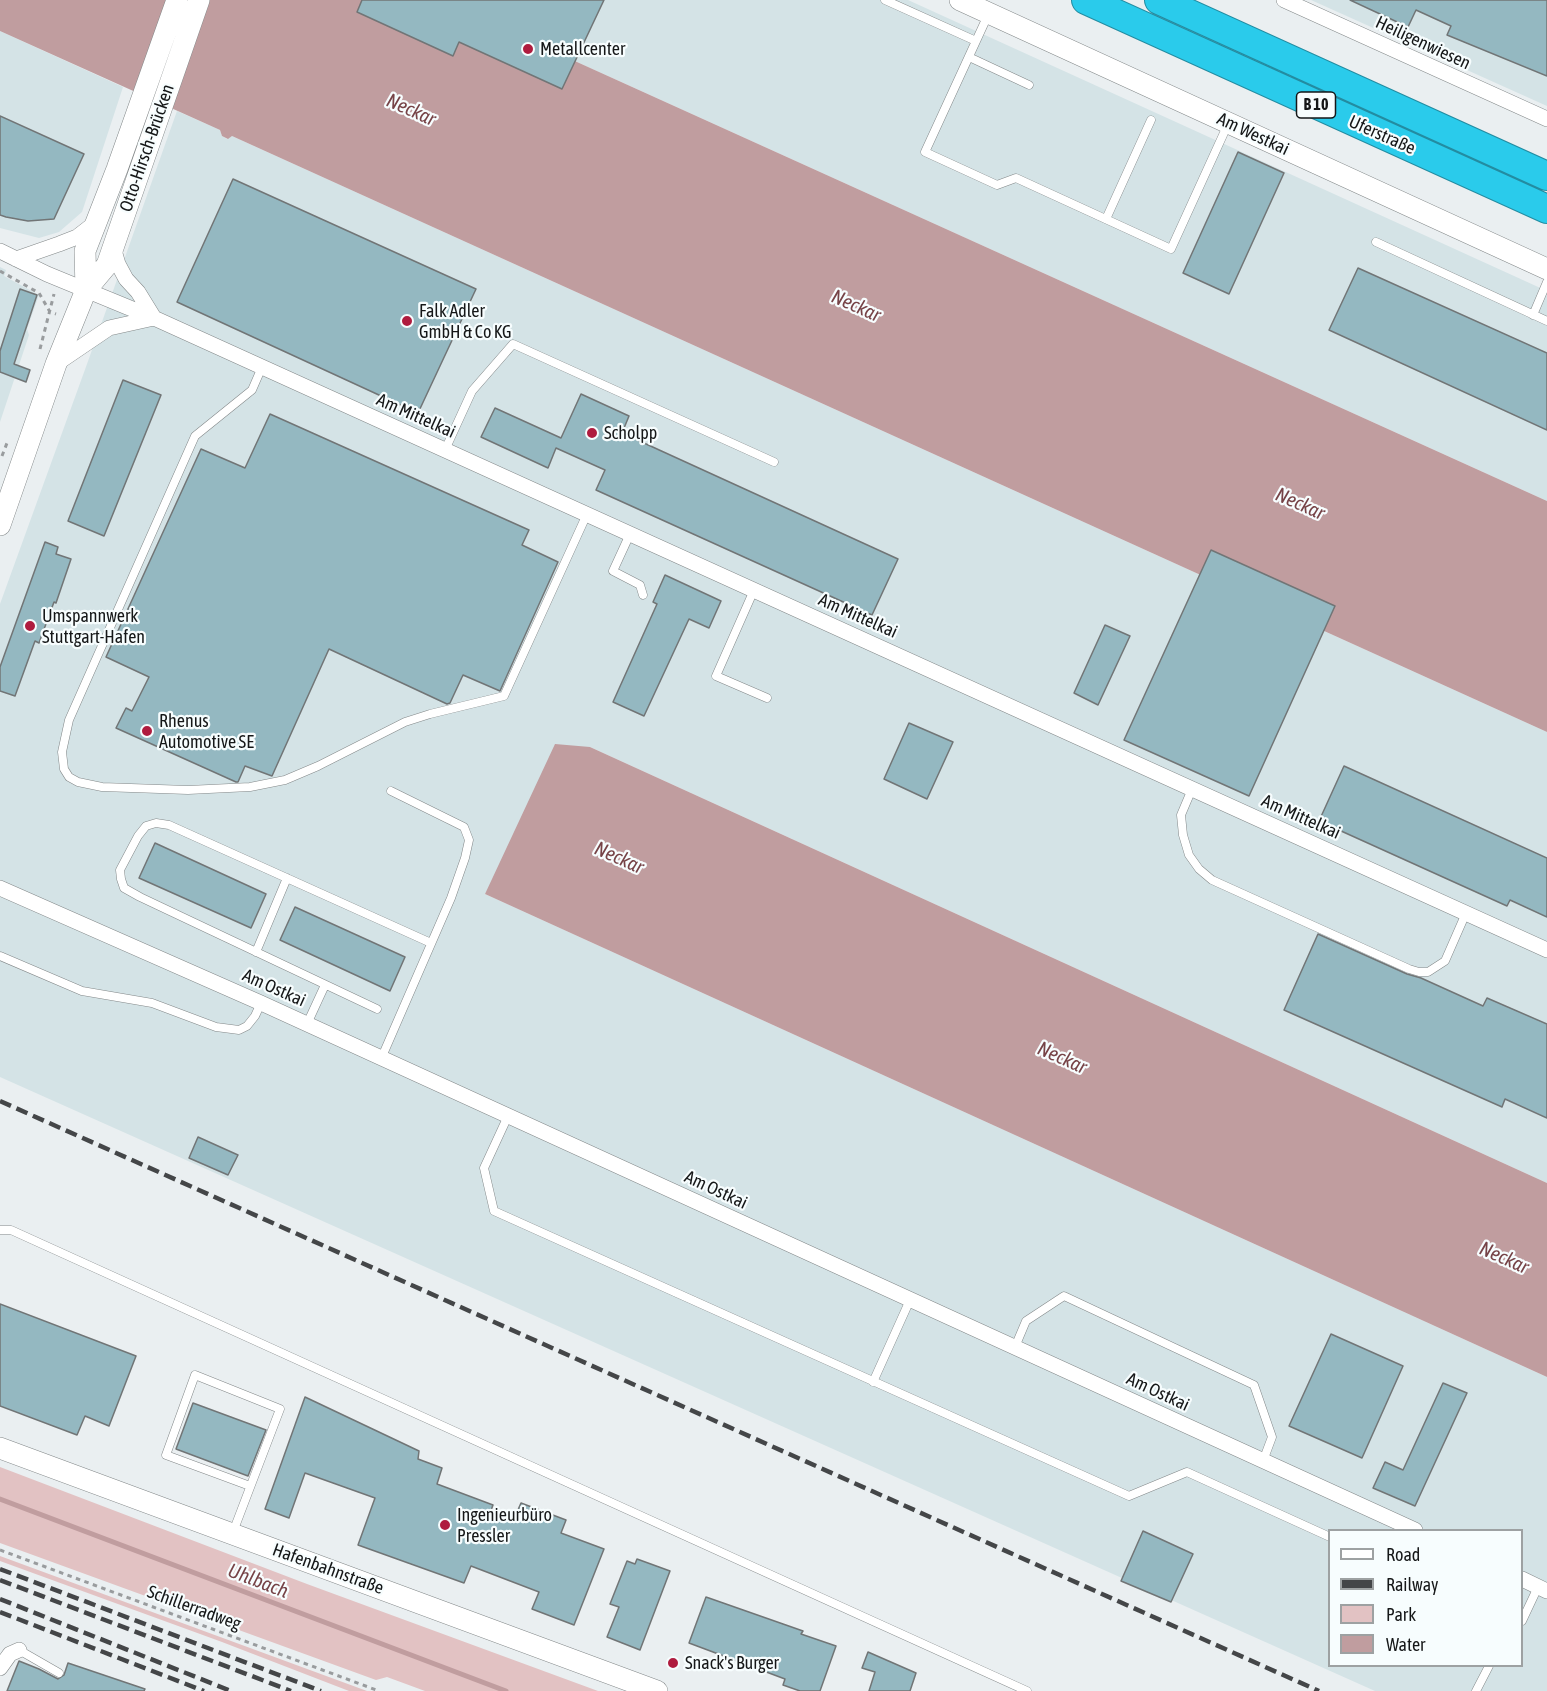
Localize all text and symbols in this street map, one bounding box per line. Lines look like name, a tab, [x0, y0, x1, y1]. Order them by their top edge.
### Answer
street label: Heiligenwiesen	[1372, 12, 1474, 74]
place label: Metallcenter	[540, 38, 625, 60]
marker: Metallcenter	[521, 42, 535, 56]
street label: Otto-Hirsch-Brücken	[115, 81, 179, 215]
water label: Neckar	[383, 89, 439, 131]
road number: B 10	[1296, 92, 1336, 118]
street label: Am Westkai	[1214, 108, 1292, 160]
street label: Uferstraße	[1345, 111, 1419, 159]
water label: Neckar	[828, 285, 884, 327]
place label: Falk Adler GmbH & Co KG	[419, 300, 512, 342]
marker: Falk Adler GmbH & Co KG	[400, 314, 414, 328]
street label: Am Mittelkai	[373, 389, 459, 443]
place label: Scholpp	[604, 422, 657, 444]
marker: Scholpp	[585, 426, 599, 440]
water label: Neckar	[1272, 483, 1328, 525]
street label: Am Mittelkai	[815, 589, 901, 643]
place label: Umspannwerk Stuttgart-Hafen	[42, 605, 145, 648]
marker: Umspannwerk Stuttgart-Hafen	[23, 619, 37, 633]
place label: Rhenus Automotive SE	[159, 710, 254, 752]
marker: Rhenus Automotive SE	[140, 724, 154, 738]
street label: Am Mittelkai	[1258, 790, 1344, 844]
water label: Neckar	[591, 837, 647, 879]
street label: Am Ostkai	[239, 965, 309, 1011]
water label: Neckar	[1034, 1037, 1090, 1079]
street label: Am Ostkai	[681, 1166, 751, 1214]
water label: Neckar	[1476, 1237, 1532, 1279]
street label: Am Ostkai	[1123, 1368, 1193, 1416]
place label: Ingenieurbüro Pressler	[457, 1504, 552, 1546]
marker: Ingenieurbüro Pressler	[438, 1518, 452, 1532]
legend	[1328, 1529, 1523, 1667]
street label: Hafenbahnstraße	[270, 1539, 386, 1599]
text: Road	[1386, 1544, 1420, 1565]
water label: Uhlbach	[224, 1559, 292, 1603]
text: Railway	[1386, 1574, 1438, 1595]
street label: Schillerradweg	[144, 1581, 244, 1635]
text: Park	[1386, 1604, 1416, 1625]
text: Water	[1386, 1634, 1425, 1655]
place label: Snack's Burger	[685, 1652, 779, 1674]
marker: Snack's Burger	[666, 1656, 680, 1670]

